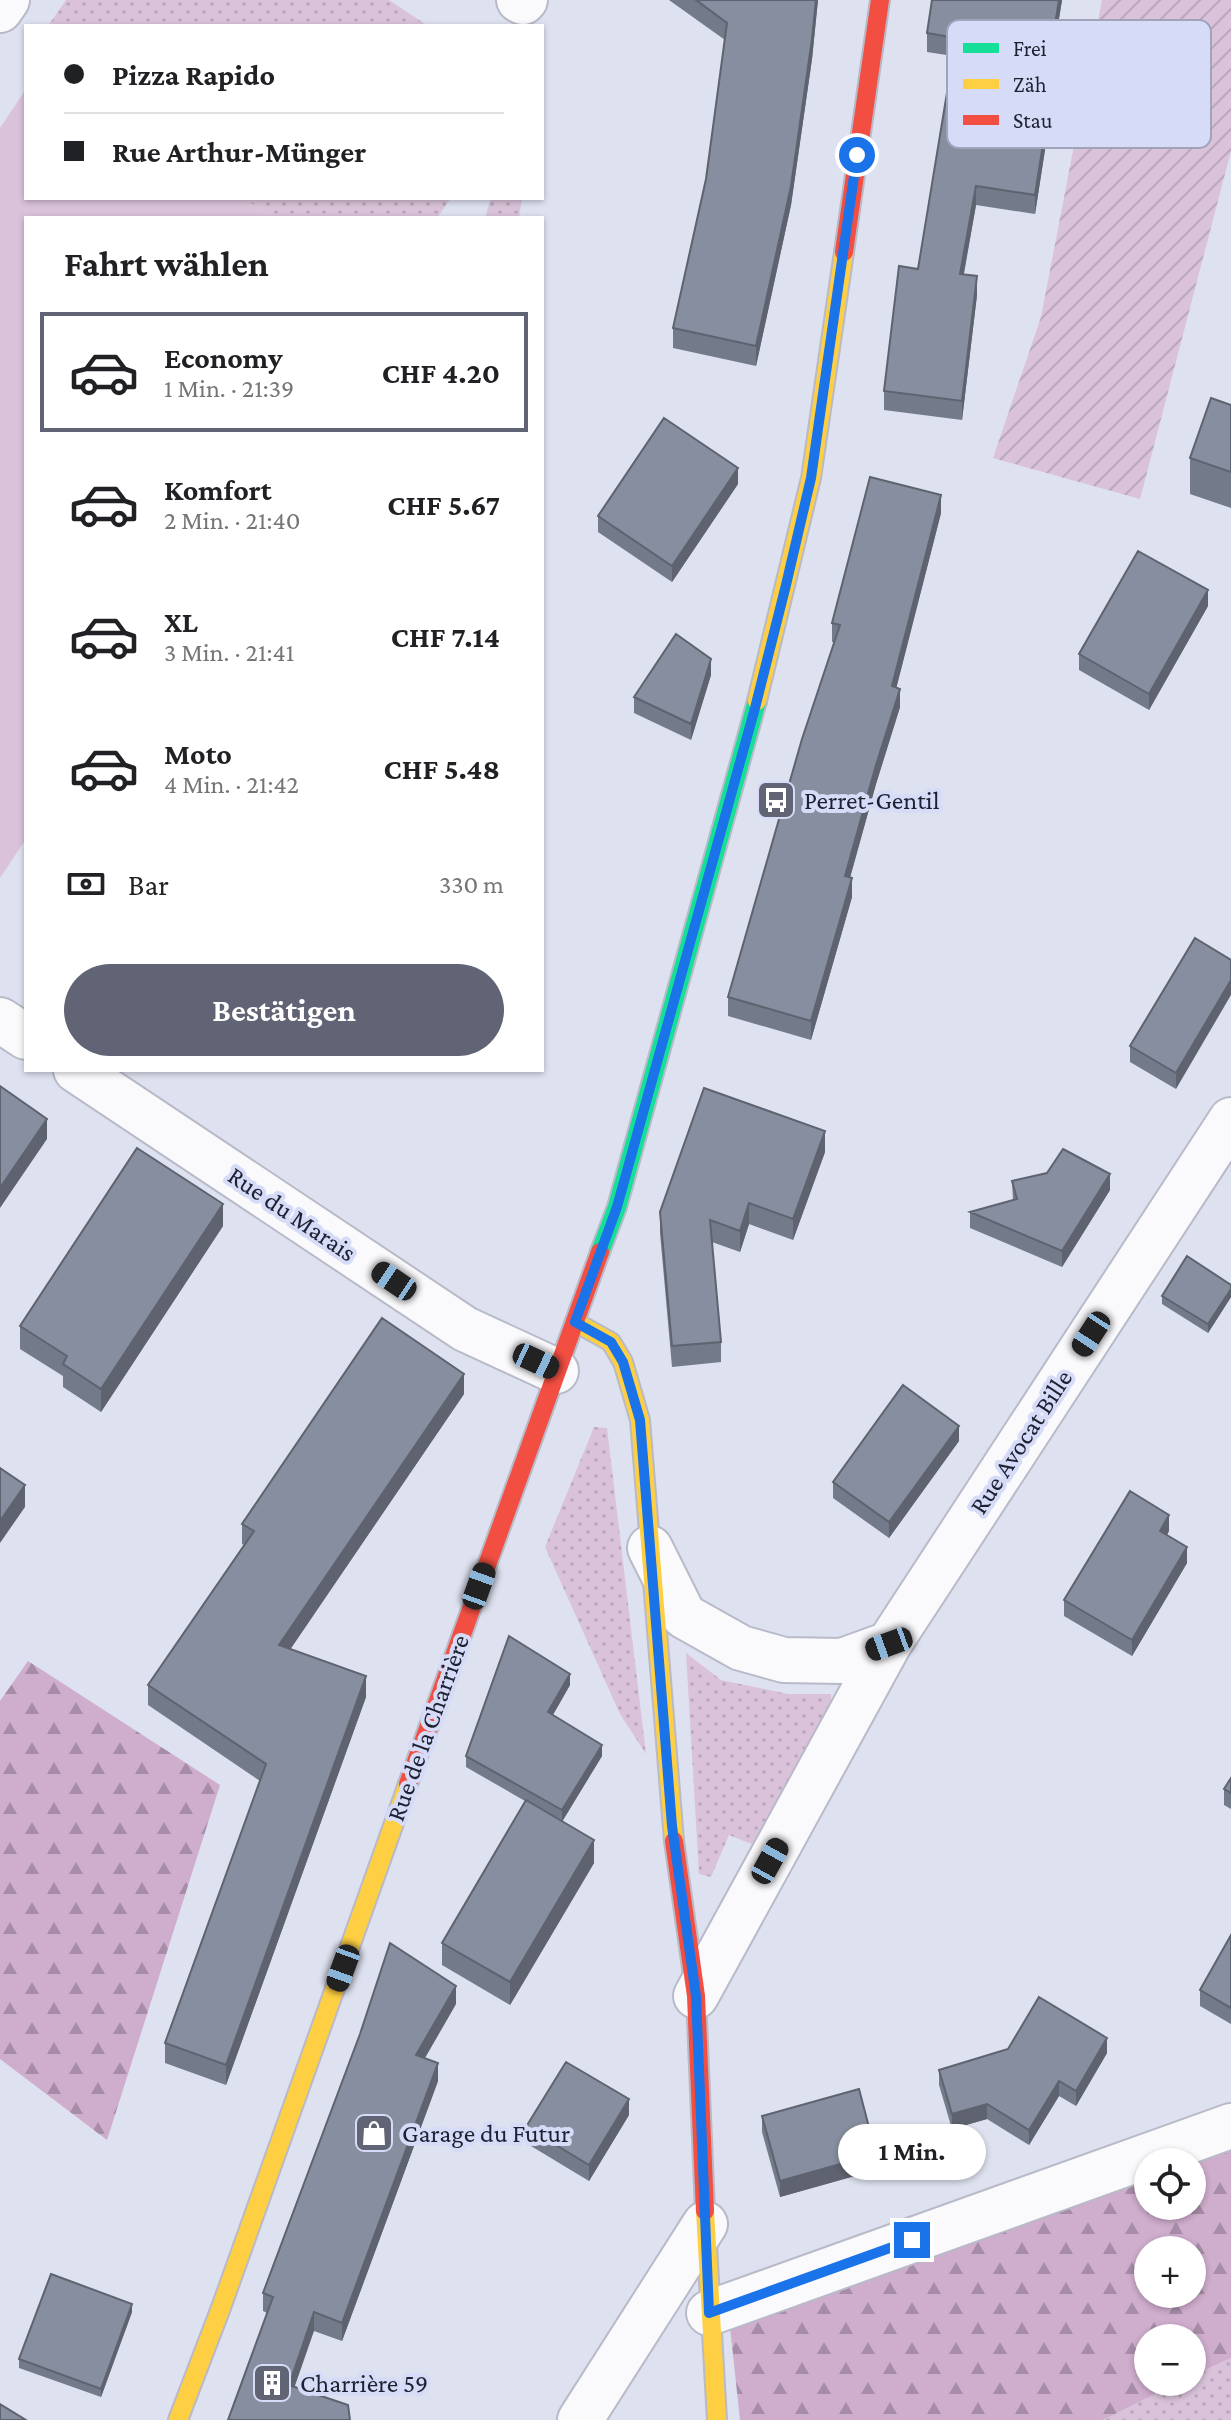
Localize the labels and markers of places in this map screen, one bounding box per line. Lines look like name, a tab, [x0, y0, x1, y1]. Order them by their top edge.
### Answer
bus stop icon: Perret-Gentil	[755, 779, 797, 821]
place label: Perret-Gentil	[804, 786, 940, 815]
shop icon: Garage du Futur	[353, 2112, 395, 2154]
place label: Garage du Futur	[402, 2119, 570, 2148]
building icon: Charrière 59	[251, 2362, 293, 2404]
place label: Charrière 59	[300, 2369, 428, 2398]

